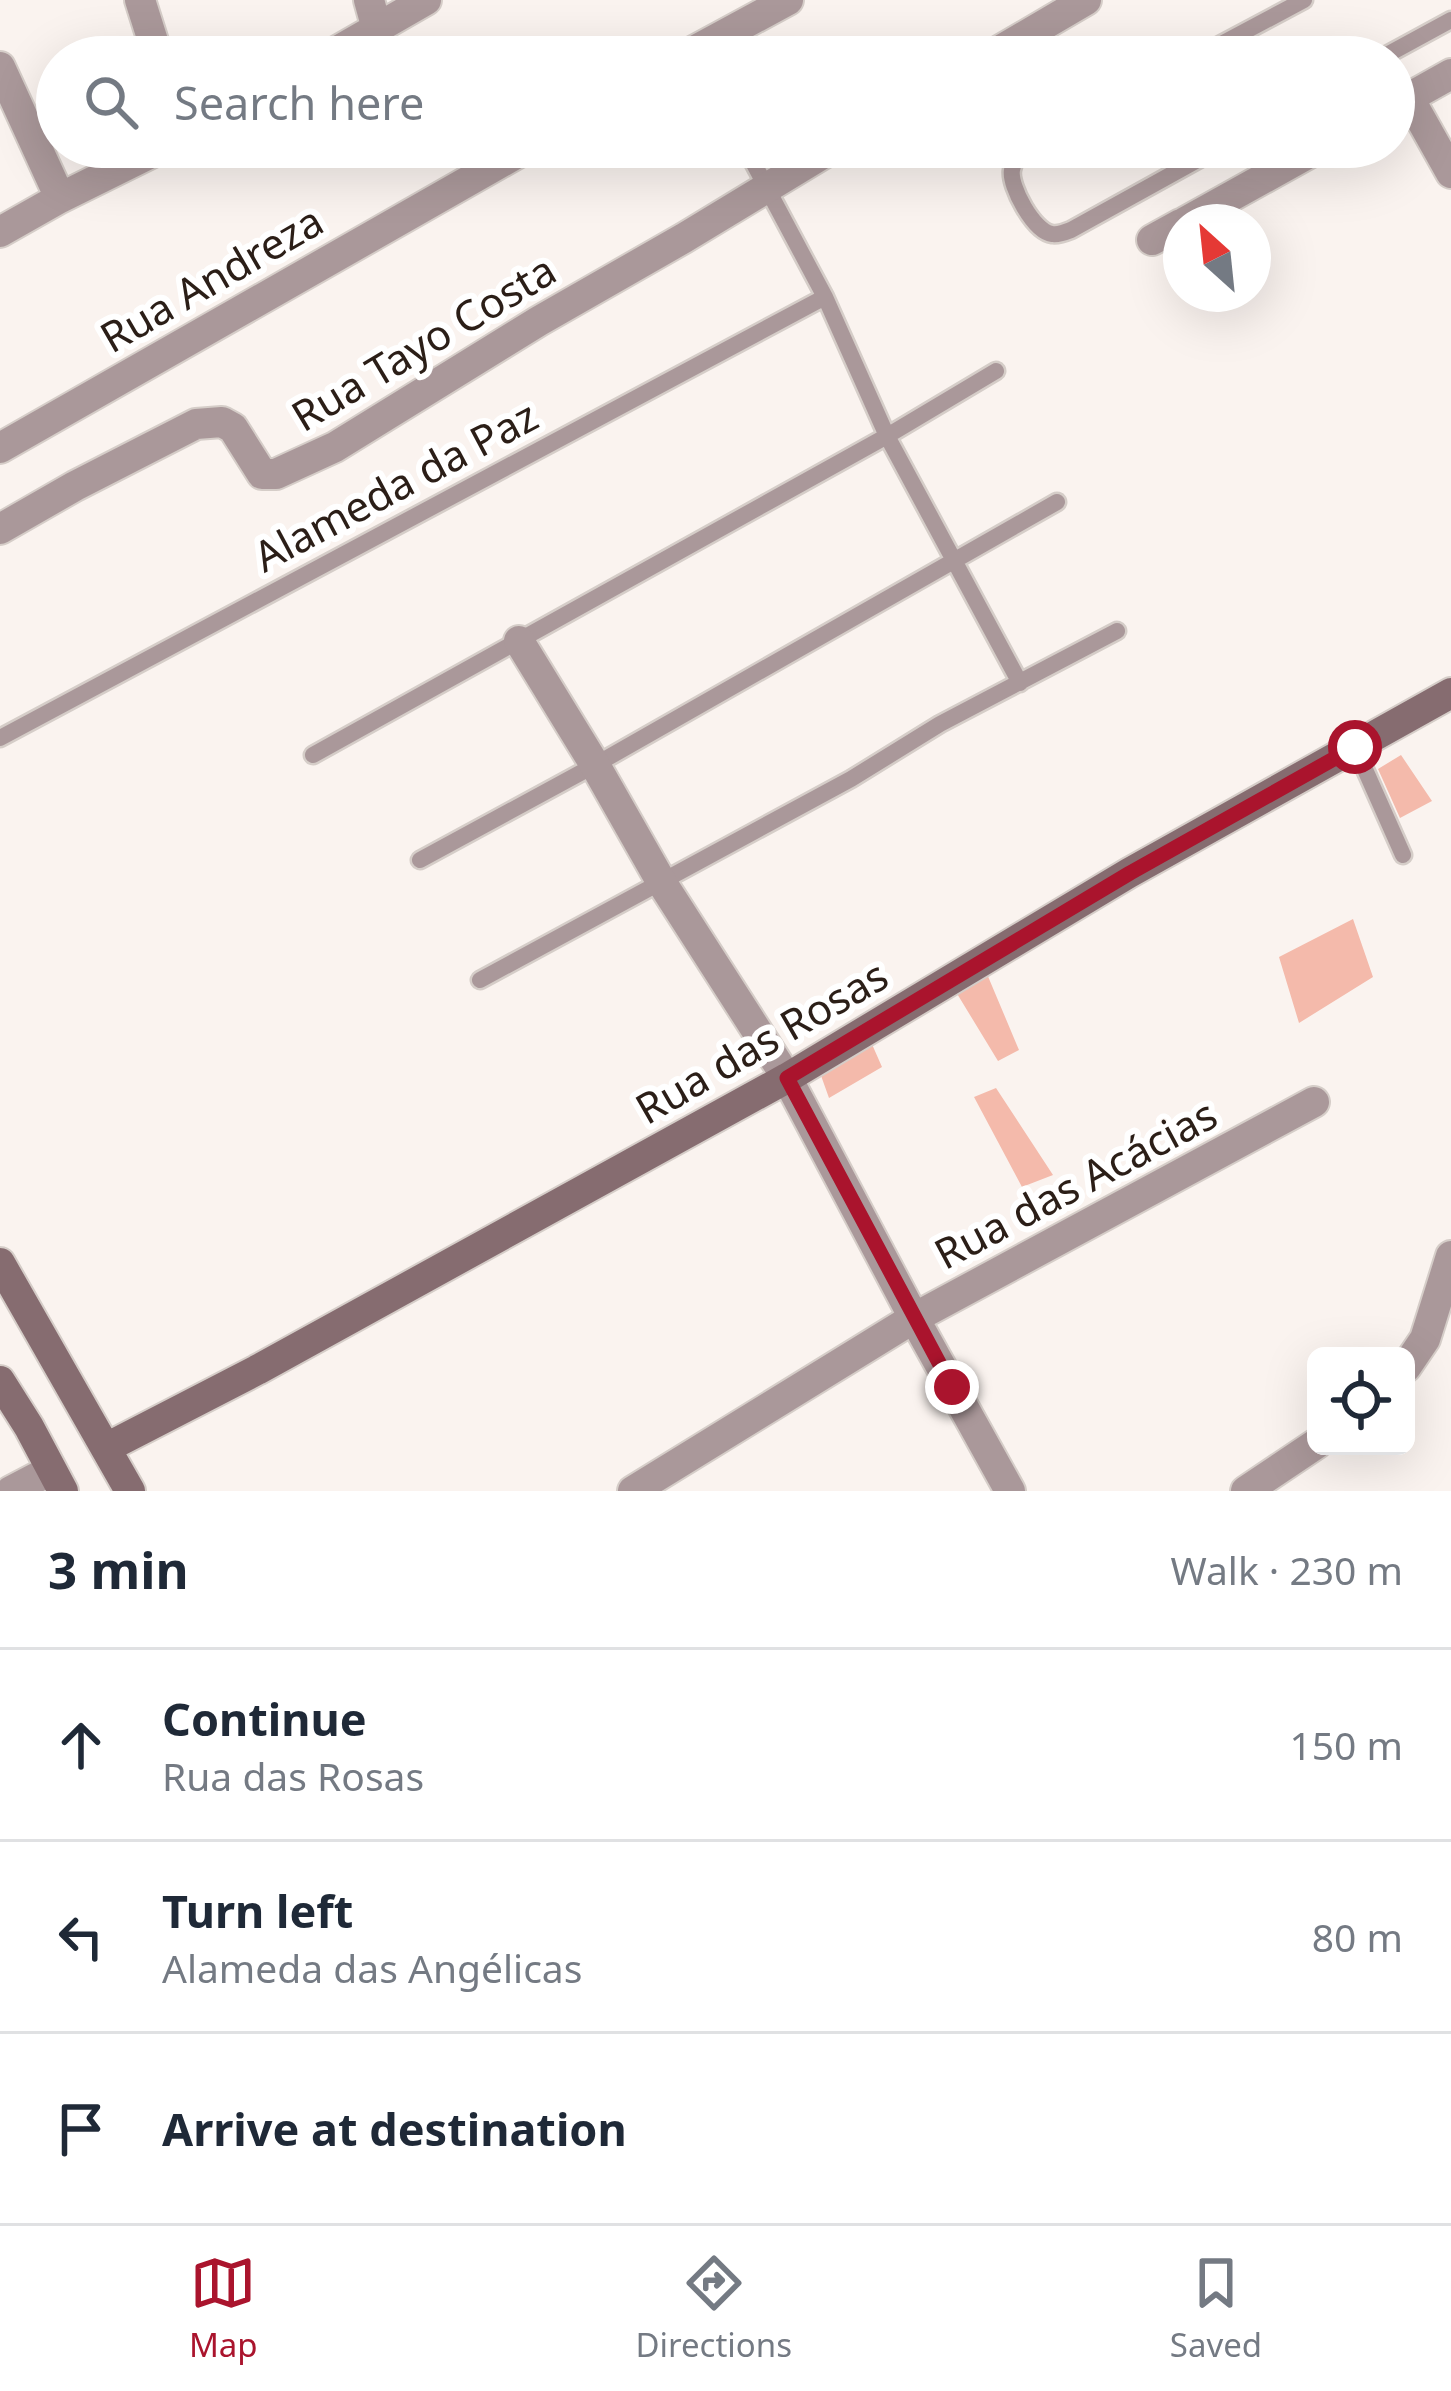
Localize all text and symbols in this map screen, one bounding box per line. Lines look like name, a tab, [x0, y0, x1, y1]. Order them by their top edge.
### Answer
search box	[36, 36, 1415, 168]
icon: search	[78, 69, 144, 135]
text: Search here	[174, 72, 424, 133]
street label: Rua Andreza	[89, 191, 333, 365]
north arrow	[1163, 204, 1271, 312]
street label: Rua Tayo Costa	[280, 241, 566, 443]
street label: Alameda da Paz	[243, 386, 547, 584]
route start	[1328, 720, 1382, 774]
street label: Rua das Rosas	[624, 946, 898, 1136]
street label: Rua das Acácias	[924, 1085, 1226, 1281]
map controls	[1307, 1347, 1415, 1455]
button: locate	[1307, 1347, 1415, 1455]
route end	[925, 1360, 979, 1414]
text: 3 min	[48, 1534, 189, 1604]
text: Walk · 230 m	[1170, 1543, 1403, 1596]
text: Continue	[162, 1688, 367, 1749]
icon: ahead	[48, 1712, 114, 1778]
text: 150 m	[1289, 1718, 1403, 1771]
text: Rua das Rosas	[162, 1749, 424, 1802]
text: Turn left	[162, 1880, 353, 1941]
icon: left	[48, 1904, 114, 1970]
text: 80 m	[1312, 1910, 1403, 1963]
text: Alameda das Angélicas	[162, 1941, 582, 1994]
icon: arrive	[48, 2096, 114, 2162]
text: Arrive at destination	[162, 2098, 627, 2159]
tab: Map	[189, 2250, 258, 2367]
tab: Directions	[635, 2250, 792, 2367]
tab: Saved	[1170, 2250, 1262, 2367]

